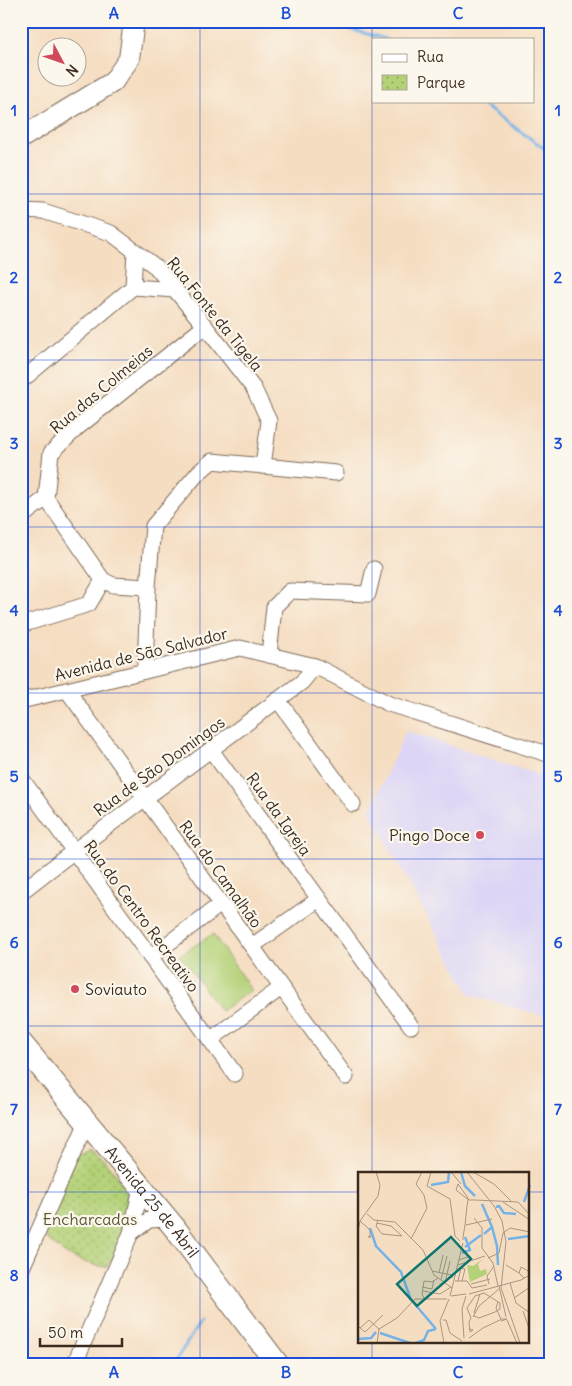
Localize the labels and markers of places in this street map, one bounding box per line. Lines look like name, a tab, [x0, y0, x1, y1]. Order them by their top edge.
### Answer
place label: Pingo Doce	[389, 825, 470, 845]
marker: Pingo Doce	[474, 829, 486, 841]
place label: Soviauto	[85, 979, 147, 999]
marker: Soviauto	[69, 983, 81, 995]

